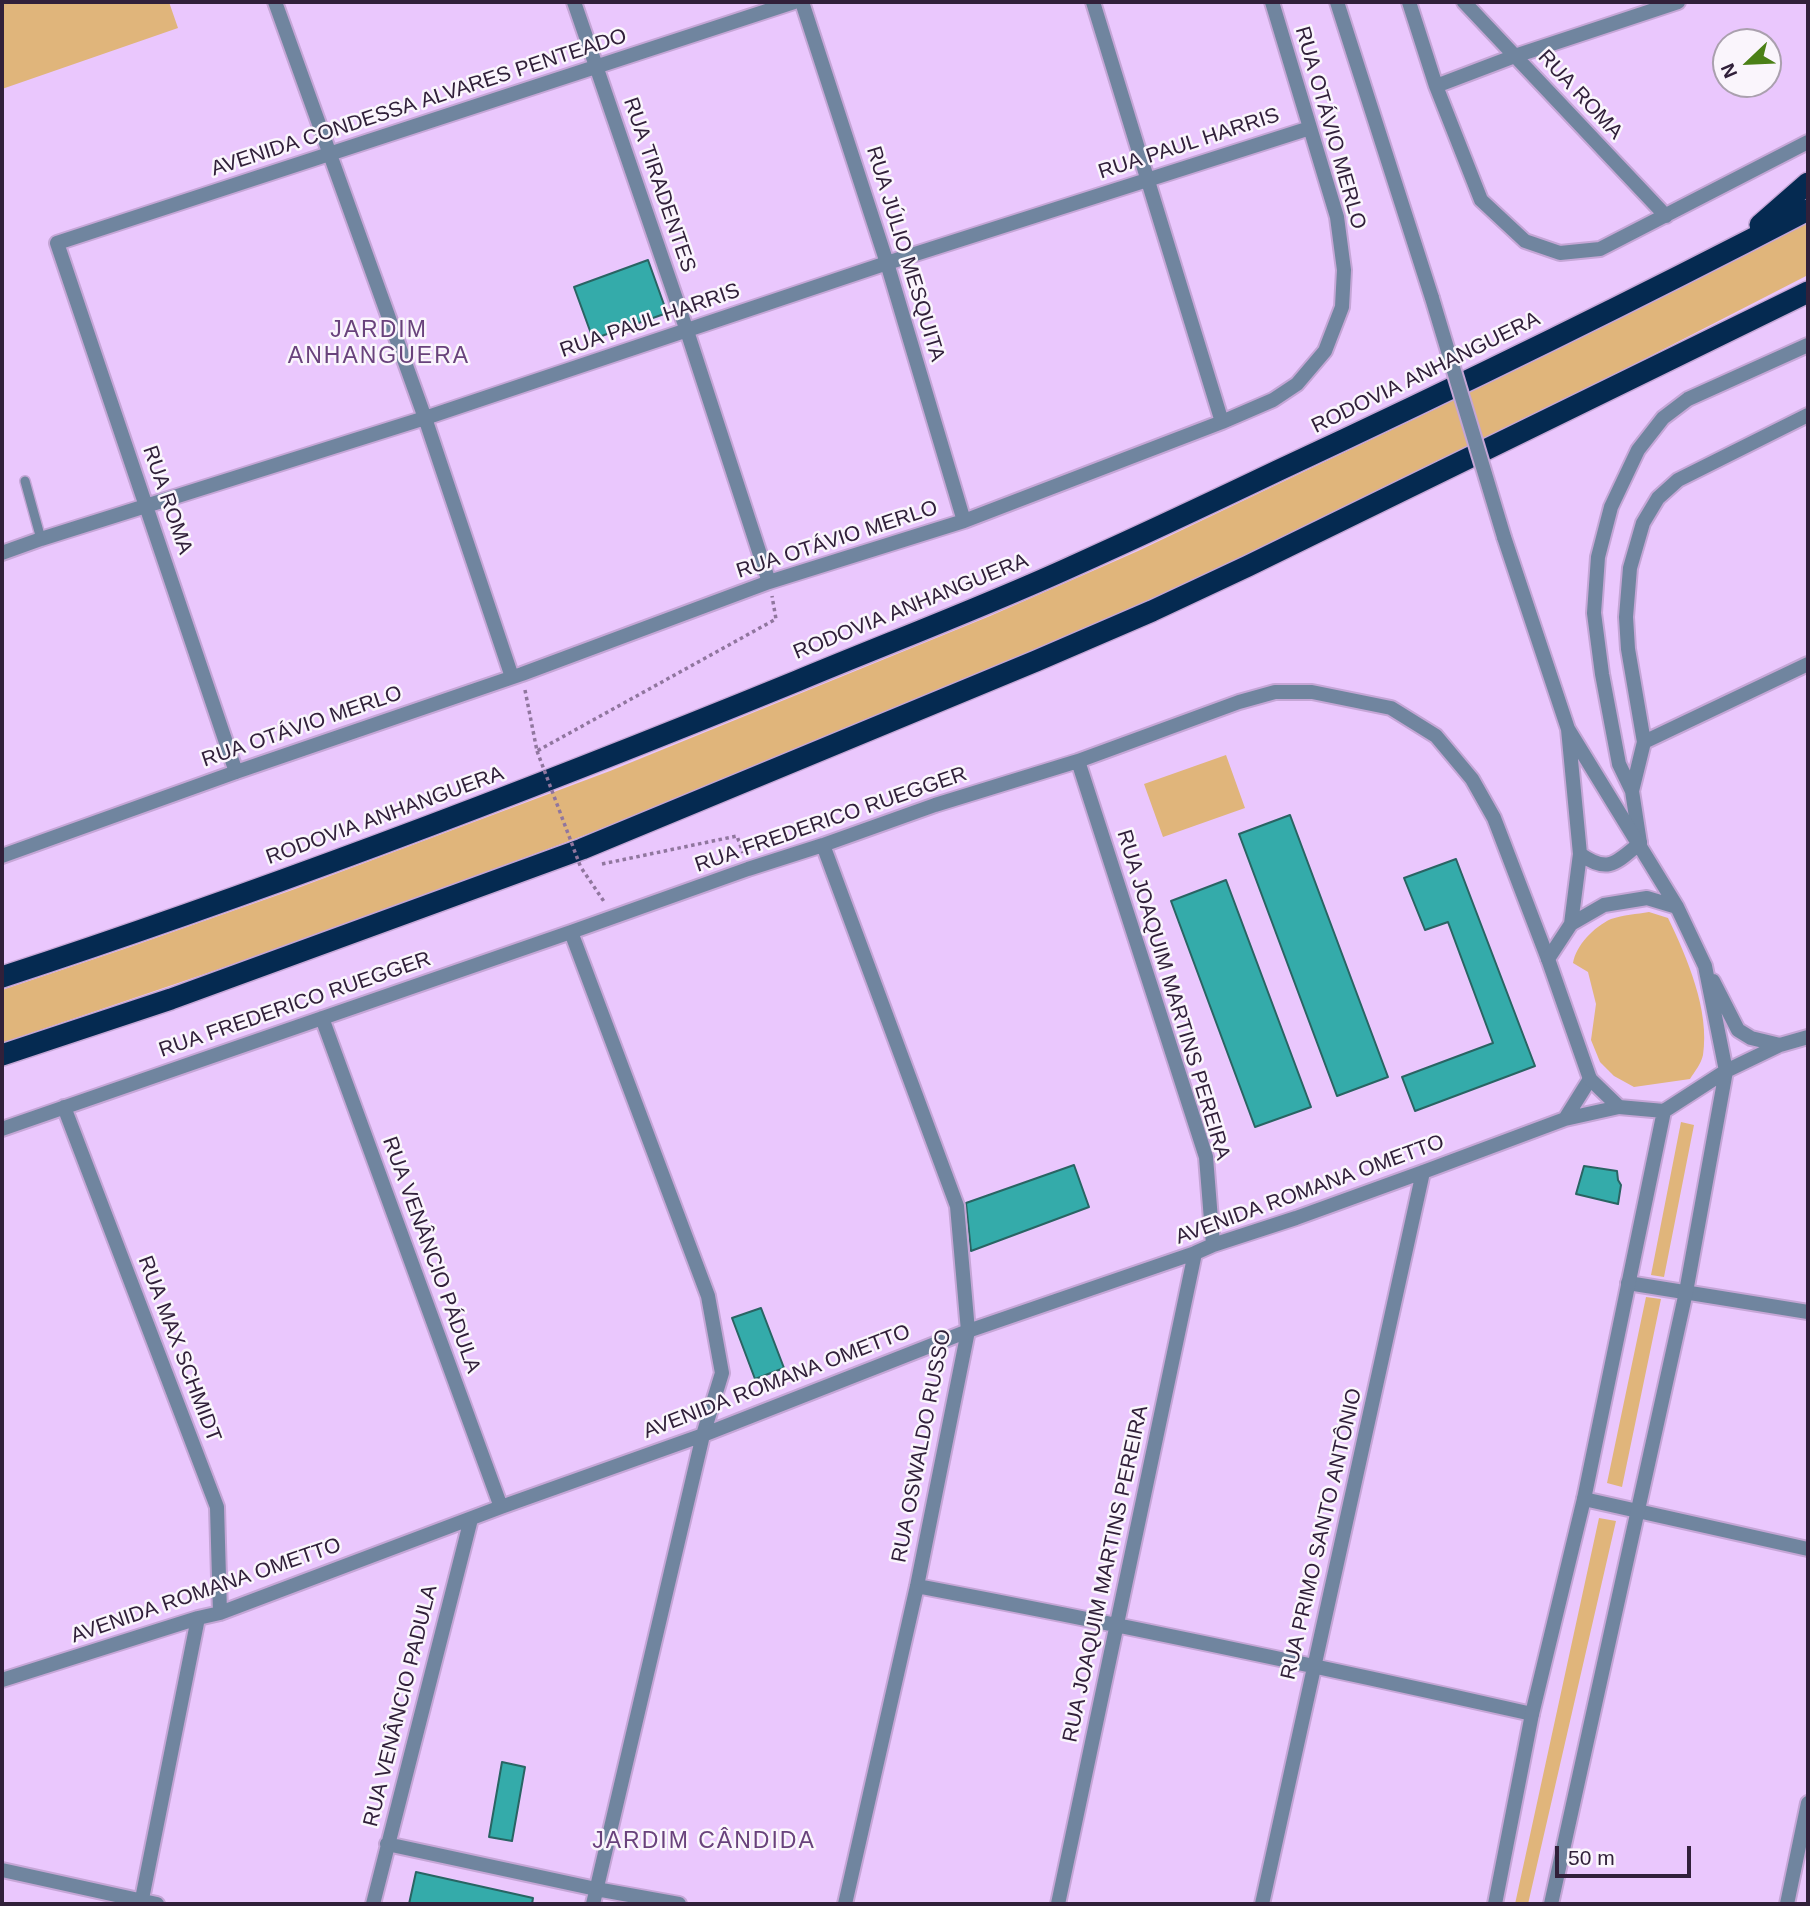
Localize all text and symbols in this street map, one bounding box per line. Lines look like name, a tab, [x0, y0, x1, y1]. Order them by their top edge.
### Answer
street label: AVENIDA CONDESSA ALVARES PENTEADO	[208, 24, 630, 182]
street label: RUA OTÁVIO MERLO	[1289, 24, 1371, 232]
north arrow	[1712, 28, 1782, 98]
street label: RUA ROMA	[1532, 45, 1628, 145]
text: N	[1717, 60, 1741, 81]
street label: RUA TIRADENTES	[617, 94, 701, 276]
street label: RUA PAUL HARRIS	[1095, 103, 1283, 185]
street label: RUA JÚLIO MESQUITA	[860, 143, 950, 365]
street label: RUA PAUL HARRIS	[557, 278, 743, 364]
street label: RODOVIA ANHANGUERA	[1308, 307, 1544, 439]
district label: JARDIM ANHANGUERA	[289, 317, 469, 371]
street label: RUA ROMA	[137, 442, 197, 558]
street label: RUA OTÁVIO MERLO	[733, 496, 941, 584]
street label: RODOVIA ANHANGUERA	[790, 548, 1032, 666]
street label: RUA OTÁVIO MERLO	[199, 681, 405, 773]
street label: RODOVIA ANHANGUERA	[263, 761, 507, 871]
street label: RUA FREDERICO RUEGGER	[692, 762, 970, 878]
street label: RUA JOAQUIM MARTINS PEREIRA	[1111, 827, 1235, 1163]
street label: RUA FREDERICO RUEGGER	[156, 947, 434, 1063]
street label: AVENIDA ROMANA OMETTO	[1172, 1130, 1448, 1250]
street label: RUA VENÂNCIO PÁDULA	[376, 1133, 486, 1377]
street label: RUA MAX SCHMIDT	[132, 1252, 226, 1446]
street label: AVENIDA ROMANA OMETTO	[640, 1319, 914, 1445]
street label: RUA OSWALDO RUSSO	[887, 1327, 957, 1565]
street label: RUA PRIMO SANTO ANTÔNIO	[1276, 1386, 1368, 1682]
street label: RUA JOAQUIM MARTINS PEREIRA	[1058, 1403, 1154, 1745]
street label: AVENIDA ROMANA OMETTO	[68, 1533, 344, 1649]
street label: RUA VENÂNCIO PADULA	[359, 1583, 443, 1829]
district label: JARDIM CÂNDIDA	[594, 1828, 814, 1856]
scale bar	[1558, 1832, 1694, 1876]
text: 50 m	[1568, 1846, 1615, 1869]

